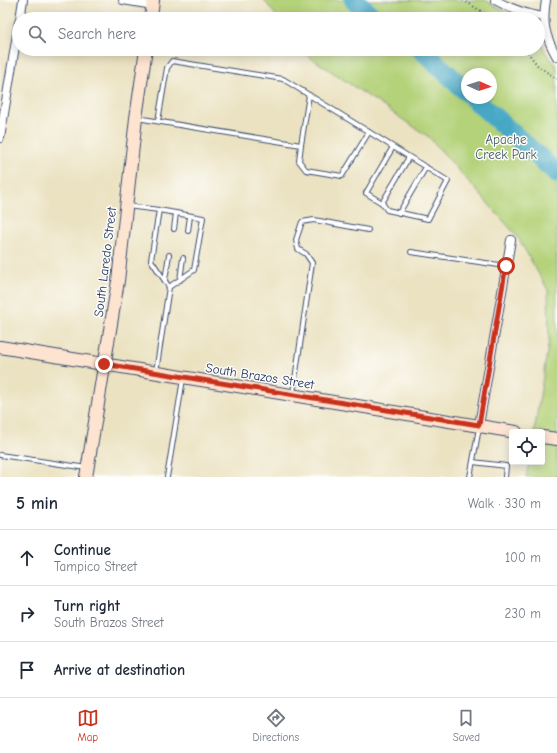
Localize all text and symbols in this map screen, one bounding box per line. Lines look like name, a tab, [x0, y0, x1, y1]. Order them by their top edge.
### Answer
search box	[12, 12, 545, 56]
icon: search	[26, 23, 48, 45]
text: Search here	[58, 25, 136, 43]
north arrow	[461, 68, 497, 104]
park label: Apache Creek Park	[475, 132, 537, 162]
street label: South Laredo Street	[91, 205, 119, 318]
route start	[497, 257, 515, 275]
route end	[95, 355, 113, 373]
street label: South Brazos Street	[205, 360, 317, 392]
map controls	[509, 429, 545, 465]
button: locate	[509, 429, 545, 465]
text: 5 min	[16, 494, 58, 513]
text: Walk · 330 m	[468, 496, 541, 511]
text: Continue	[54, 541, 111, 559]
icon: ahead	[16, 547, 38, 569]
text: 100 m	[505, 550, 541, 565]
text: Tampico Street	[54, 559, 137, 574]
text: Turn right	[54, 597, 120, 615]
icon: right	[16, 603, 38, 625]
text: 230 m	[505, 606, 541, 621]
text: South Brazos Street	[54, 615, 164, 630]
icon: arrive	[16, 659, 38, 681]
text: Arrive at destination	[54, 661, 185, 679]
tab: Map	[77, 707, 99, 744]
tab: Directions	[253, 707, 299, 744]
tab: Saved	[453, 707, 480, 744]

